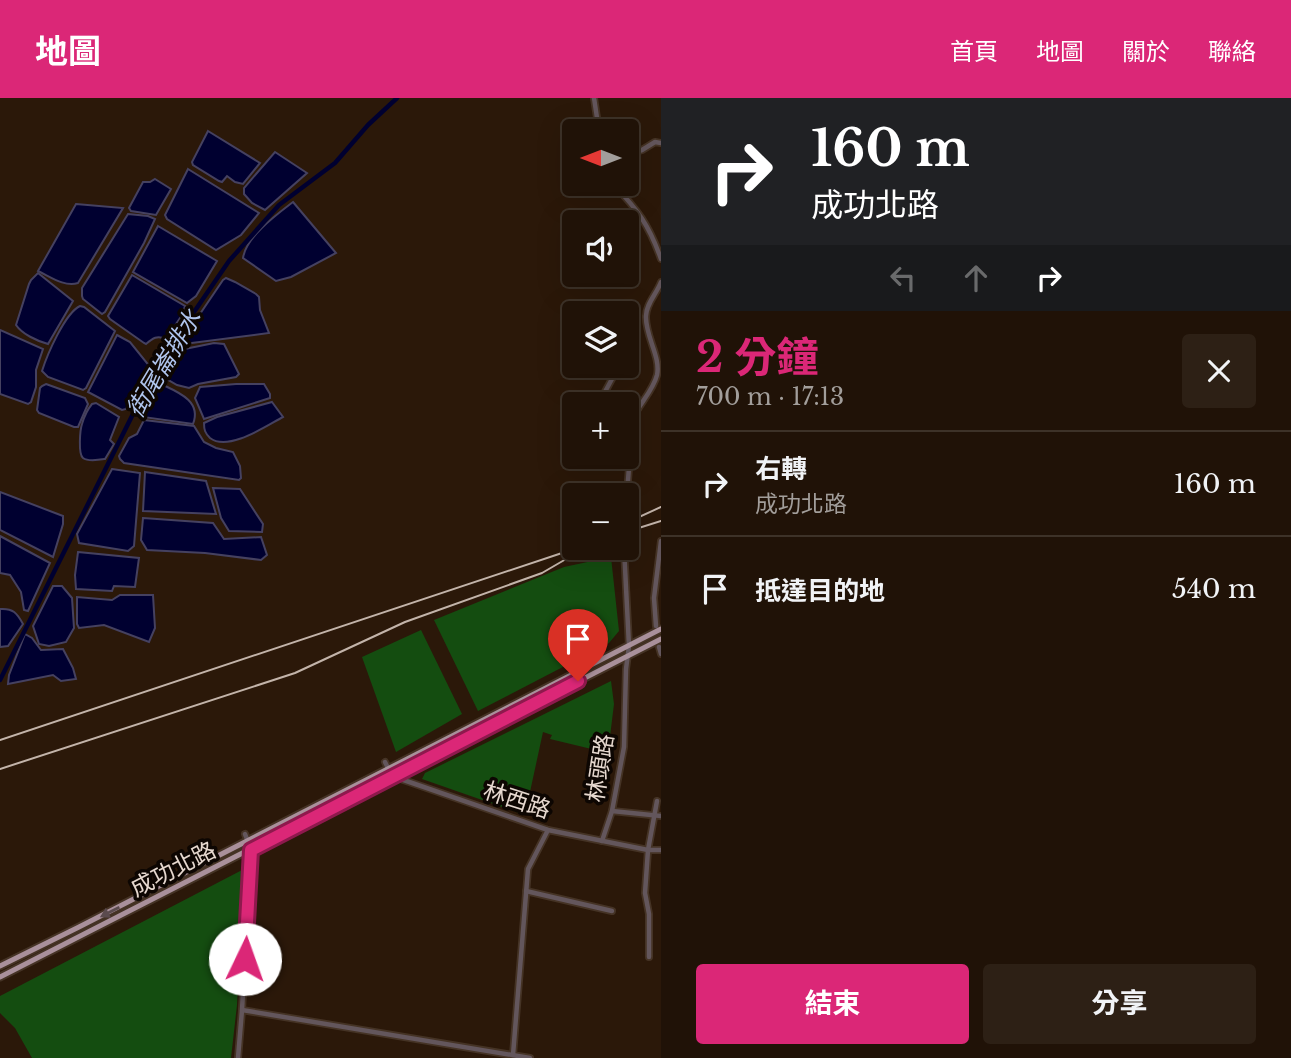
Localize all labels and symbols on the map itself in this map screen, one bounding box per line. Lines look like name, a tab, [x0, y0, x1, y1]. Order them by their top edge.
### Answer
north arrow	[562, 119, 639, 196]
water label: 街尾崙排水	[120, 304, 207, 423]
pin	[548, 609, 608, 681]
street label: 林頭路	[581, 732, 619, 804]
street label: 林西路	[480, 776, 554, 824]
street label: 成功北路	[126, 836, 220, 902]
one-way arrow	[100, 906, 120, 917]
position arrow	[208, 922, 282, 996]

